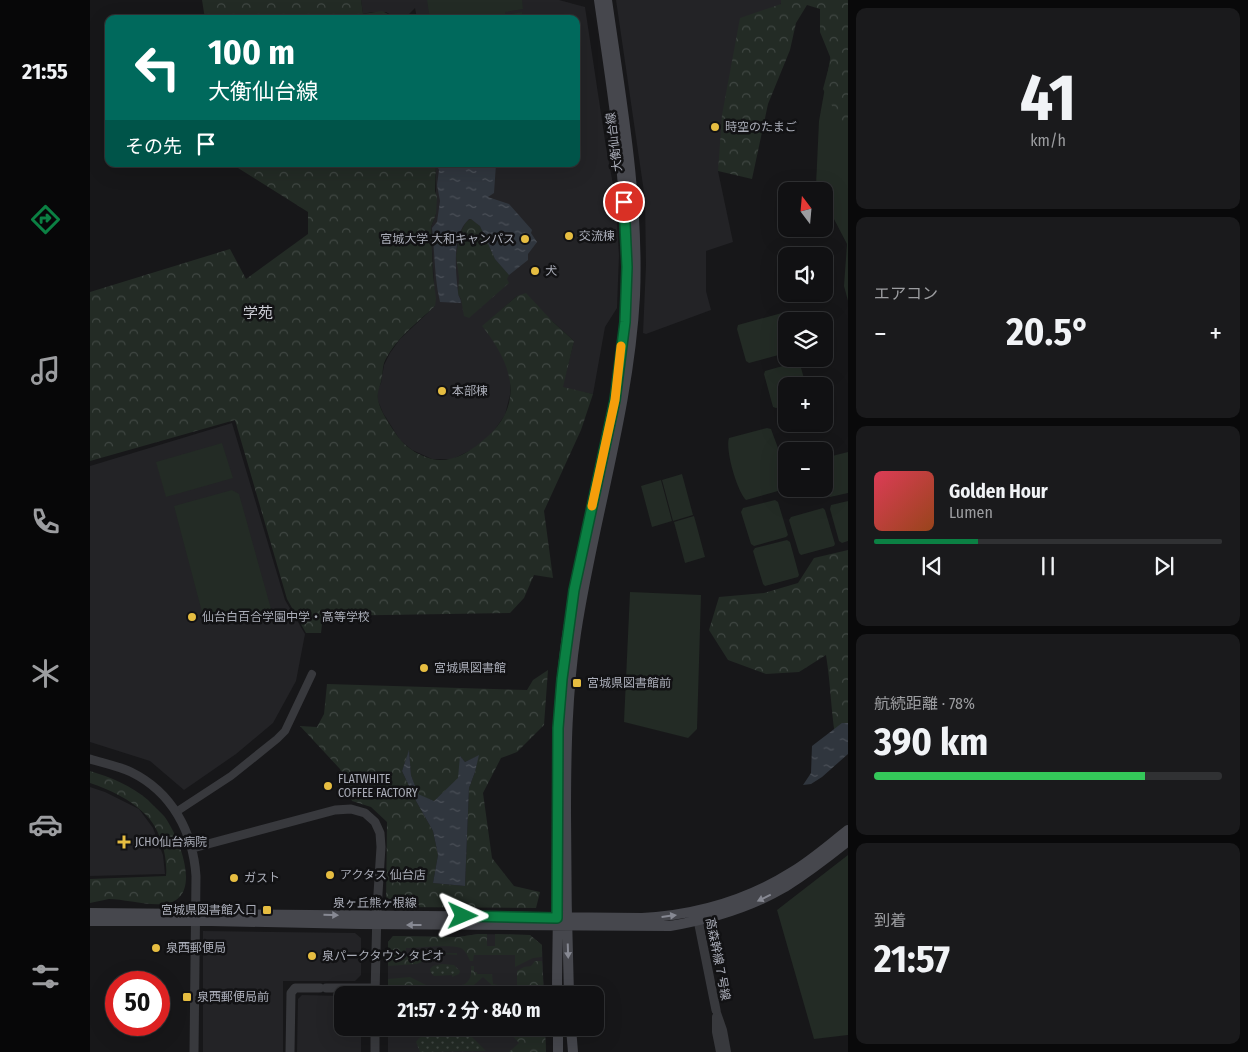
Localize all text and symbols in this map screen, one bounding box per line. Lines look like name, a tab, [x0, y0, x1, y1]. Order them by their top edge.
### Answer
text: 100 m	[208, 31, 295, 73]
icon: left	[125, 35, 190, 100]
text: 21:55	[22, 58, 68, 85]
text: 41	[1020, 59, 1076, 137]
text: 大衡仙台線	[208, 78, 318, 105]
street label: 大衡仙台線	[603, 111, 625, 173]
place label: 時空のたまご	[725, 120, 797, 134]
marker: 時空のたまご	[709, 121, 721, 133]
icon: arrive	[192, 130, 220, 158]
text: km/h	[1030, 131, 1066, 150]
text: その先	[125, 135, 182, 158]
pin	[603, 181, 645, 223]
north arrow	[778, 182, 832, 238]
map controls	[778, 182, 833, 497]
icon: arrive	[610, 188, 638, 216]
icon: directions	[28, 202, 63, 237]
place label: 交流棟	[579, 229, 615, 243]
marker: 交流棟	[563, 230, 575, 242]
place label: 宮城大学 大和キャンパス	[380, 232, 515, 246]
marker: 宮城大学 大和キャンパス	[519, 233, 531, 245]
button: sound	[778, 247, 833, 302]
place label: 犬	[545, 264, 557, 278]
marker: 犬	[529, 265, 541, 277]
text: エアコン	[874, 284, 938, 303]
district label: 学苑	[243, 304, 273, 322]
text: 20.5°	[1006, 309, 1090, 355]
button: layers	[778, 312, 833, 367]
text: −	[874, 317, 887, 350]
text: +	[1209, 317, 1222, 350]
icon: music	[28, 353, 63, 388]
button: +	[778, 377, 833, 432]
place label: 本部棟	[452, 384, 488, 398]
marker: 本部棟	[436, 385, 448, 397]
button: −	[778, 442, 833, 497]
text: Golden Hour	[949, 480, 1048, 503]
text: Lumen	[949, 503, 993, 522]
icon: phone	[28, 504, 63, 539]
icon: previous	[918, 552, 946, 580]
icon: pause	[1034, 552, 1062, 580]
icon: next	[1150, 552, 1178, 580]
place label: 仙台白百合学園中学・高等学校	[202, 610, 370, 624]
marker: 仙台白百合学園中学・高等学校	[186, 611, 198, 623]
icon: climate	[28, 656, 63, 691]
place label: 宮城県図書館	[434, 661, 506, 675]
marker: 宮城県図書館	[418, 662, 430, 674]
place label: 宮城県図書館前	[587, 676, 671, 690]
marker: 宮城県図書館前	[571, 677, 583, 689]
text: 航続距離 · 78%	[874, 694, 975, 713]
text: 390 km	[874, 719, 988, 765]
place label: FLATWHITE COFFEE FACTORY	[338, 772, 418, 800]
marker: FLATWHITE COFFEE FACTORY	[322, 780, 334, 792]
icon: car	[28, 807, 63, 842]
marker: JCHO仙台病院	[117, 835, 131, 849]
place label: JCHO仙台病院	[135, 835, 207, 849]
place label: アクタス 仙台店	[340, 868, 426, 882]
marker: アクタス 仙台店	[324, 869, 336, 881]
place label: ガスト	[244, 871, 280, 885]
marker: ガスト	[228, 872, 240, 884]
position arrow	[436, 889, 488, 941]
one-way arrow	[757, 894, 771, 902]
street label: 泉ヶ丘熊ヶ根線	[333, 896, 417, 910]
place label: 宮城県図書館入口	[161, 903, 257, 917]
marker: 宮城県図書館入口	[261, 904, 273, 916]
one-way arrow	[323, 911, 339, 919]
text: 到着	[874, 911, 906, 930]
one-way arrow	[661, 912, 677, 920]
street label: 高森幹線７号線	[703, 916, 733, 1002]
one-way arrow	[406, 921, 422, 929]
text: 21:57	[874, 936, 950, 982]
place label: 泉西郵便局	[166, 941, 226, 955]
marker: 泉西郵便局	[150, 942, 162, 954]
one-way arrow	[564, 943, 572, 959]
place label: 泉パークタウン タピオ	[322, 949, 444, 963]
marker: 泉パークタウン タピオ	[306, 950, 318, 962]
icon: filters	[28, 959, 63, 994]
speed limit sign: 50	[105, 971, 170, 1036]
place label: 泉西郵便局前	[197, 990, 269, 1004]
marker: 泉西郵便局前	[181, 991, 193, 1003]
text: 21:57 · 2 分 · 840 m	[398, 999, 540, 1022]

